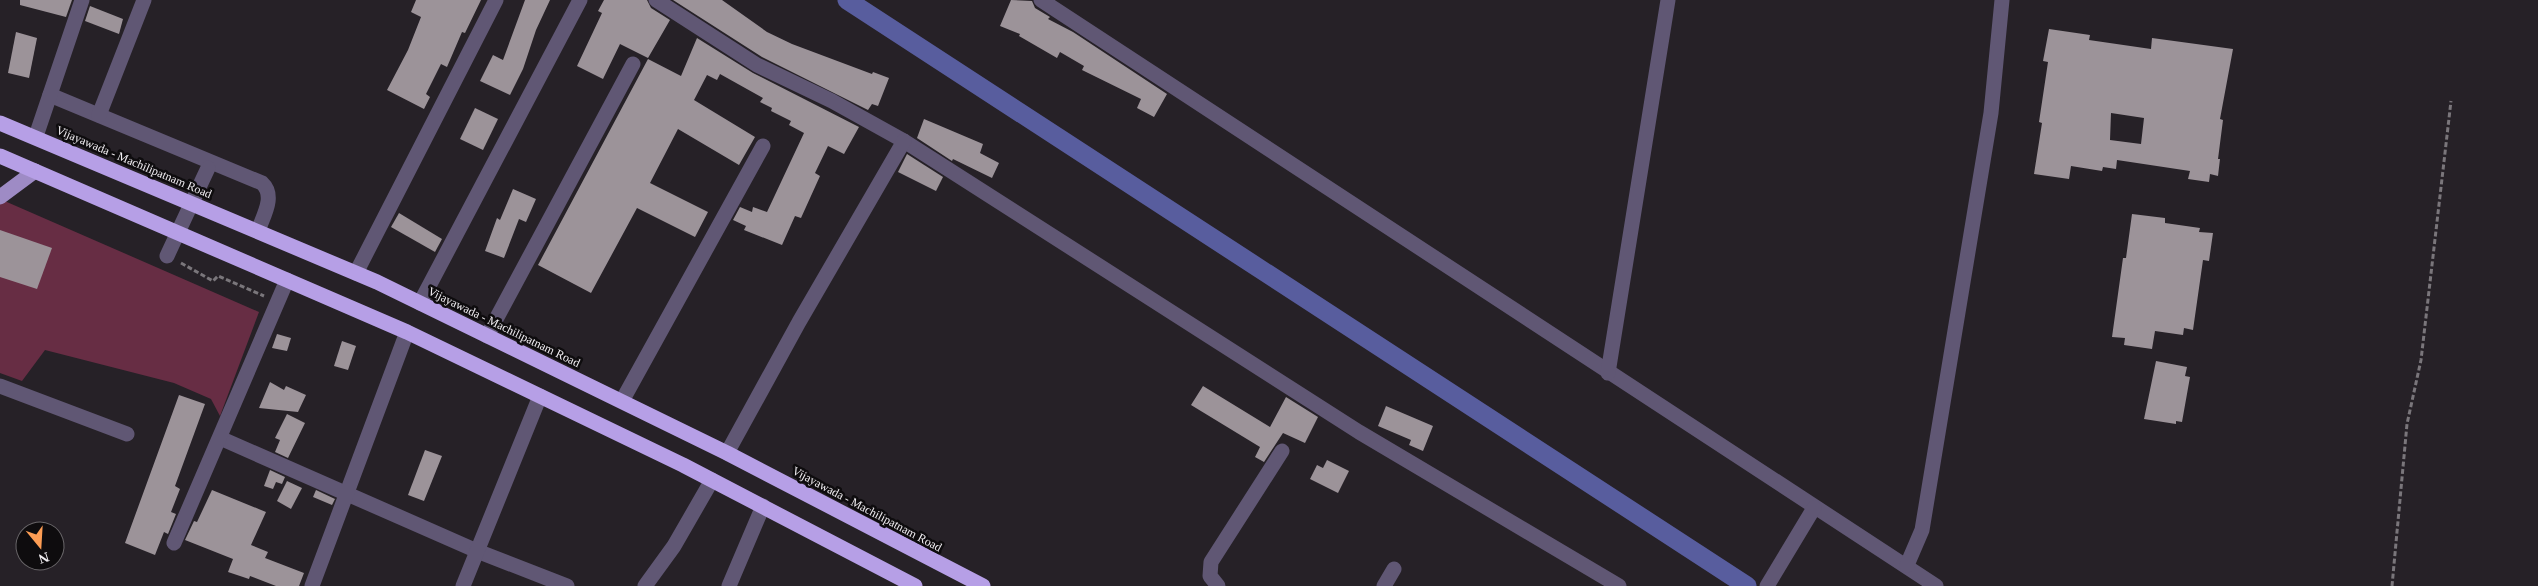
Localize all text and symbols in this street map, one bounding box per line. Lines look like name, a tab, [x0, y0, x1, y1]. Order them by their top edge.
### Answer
street label: Vijayawada - Machilipatnam Road	[54, 123, 214, 201]
street label: Vijayawada - Machilipatnam Road	[426, 284, 582, 370]
street label: Vijayawada - Machilipatnam Road	[790, 463, 944, 555]
north arrow	[15, 521, 65, 571]
text: N	[37, 549, 51, 567]

